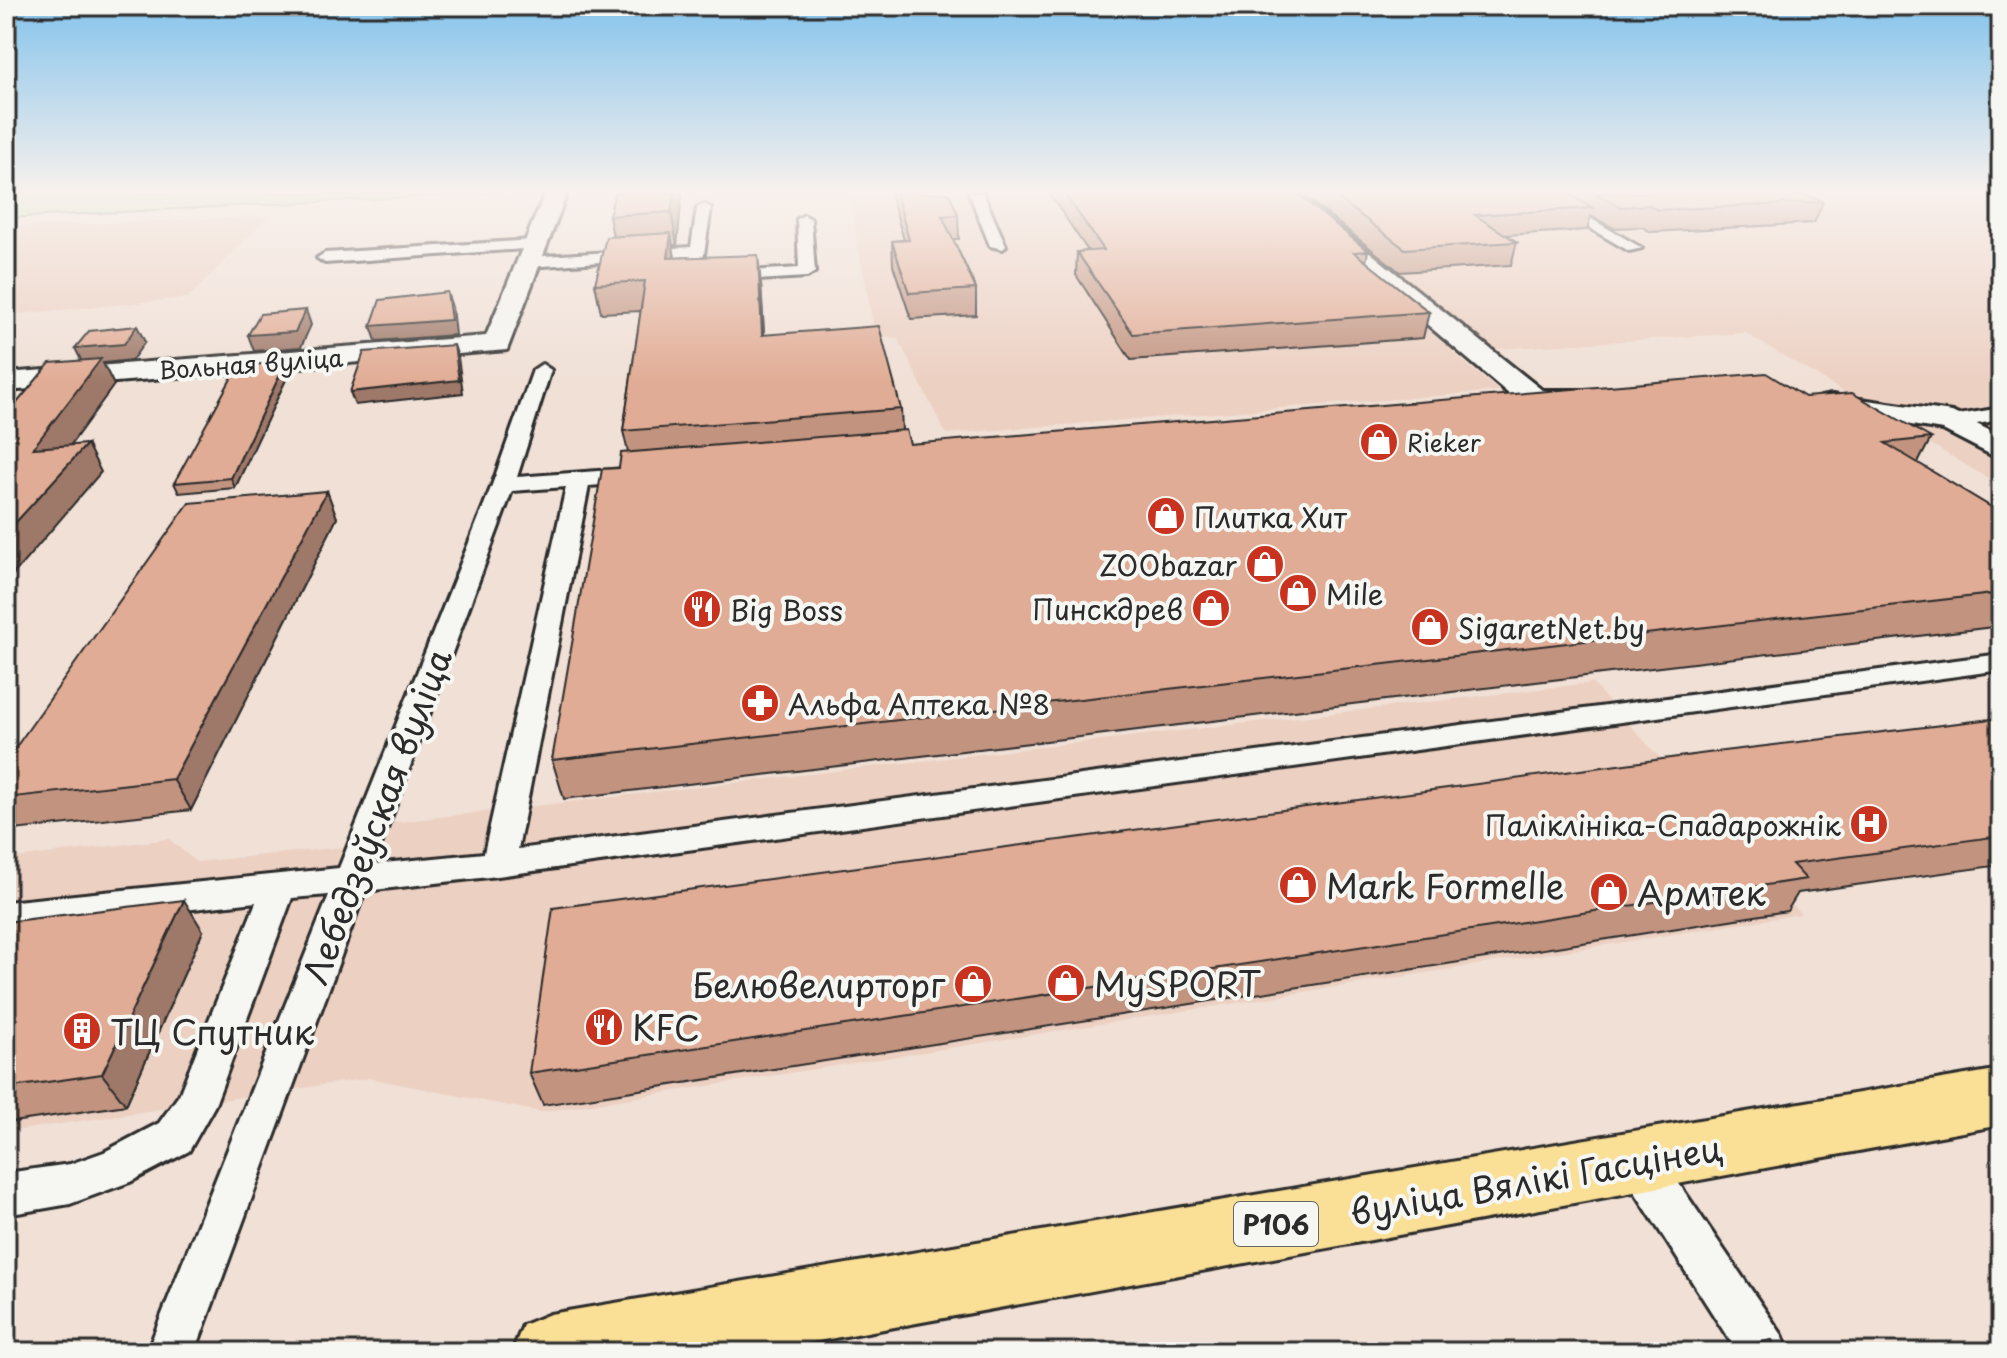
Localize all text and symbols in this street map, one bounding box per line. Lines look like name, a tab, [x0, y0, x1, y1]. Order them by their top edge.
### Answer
street label: Вольная вуліца	[158, 339, 345, 387]
shop icon: Rieker	[1358, 421, 1400, 463]
place label: Rieker	[1407, 424, 1482, 460]
shop icon: Плитка Хит	[1145, 495, 1187, 537]
place label: Плитка Хит	[1194, 495, 1348, 538]
place label: ZOObazar	[1099, 543, 1237, 586]
shop icon: ZOObazar	[1244, 543, 1286, 585]
shop icon: Mile	[1277, 572, 1319, 614]
place label: Mile	[1326, 572, 1384, 615]
place label: Пинскдрев	[1032, 587, 1183, 630]
shop icon: Пинскдрев	[1190, 587, 1232, 629]
restaurant icon: Big Boss	[681, 588, 723, 630]
place label: Big Boss	[730, 588, 843, 631]
shop icon: SigaretNet.by	[1409, 606, 1451, 648]
place label: SigaretNet.by	[1458, 606, 1645, 649]
street label: Лебедзеўская вуліца	[288, 641, 464, 991]
pharmacy icon: Альфа Аптека №8	[739, 682, 781, 724]
place label: Альфа Аптека №8	[788, 682, 1050, 725]
place label: Паліклініка-Спадарожнік	[1485, 803, 1841, 846]
hospital icon: Паліклініка-Спадарожнік	[1848, 803, 1890, 845]
place label: Mark Formelle	[1326, 859, 1564, 911]
shop icon: Mark Formelle	[1277, 864, 1319, 906]
place label: Армтек	[1637, 866, 1767, 918]
shop icon: Армтек	[1588, 871, 1630, 913]
place label: MySPORT	[1094, 957, 1261, 1009]
place label: Белювелирторг	[692, 958, 946, 1010]
shop icon: MySPORT	[1045, 962, 1087, 1004]
shop icon: Белювелирторг	[952, 963, 994, 1005]
place label: KFC	[632, 1001, 700, 1053]
place label: ТЦ Спутник	[110, 1005, 315, 1057]
restaurant icon: KFC	[583, 1006, 625, 1048]
building icon: ТЦ Спутник	[61, 1010, 103, 1052]
street label: вуліца Вялікі Гасцінец	[1346, 1121, 1726, 1237]
road number: Р106	[1234, 1202, 1318, 1246]

